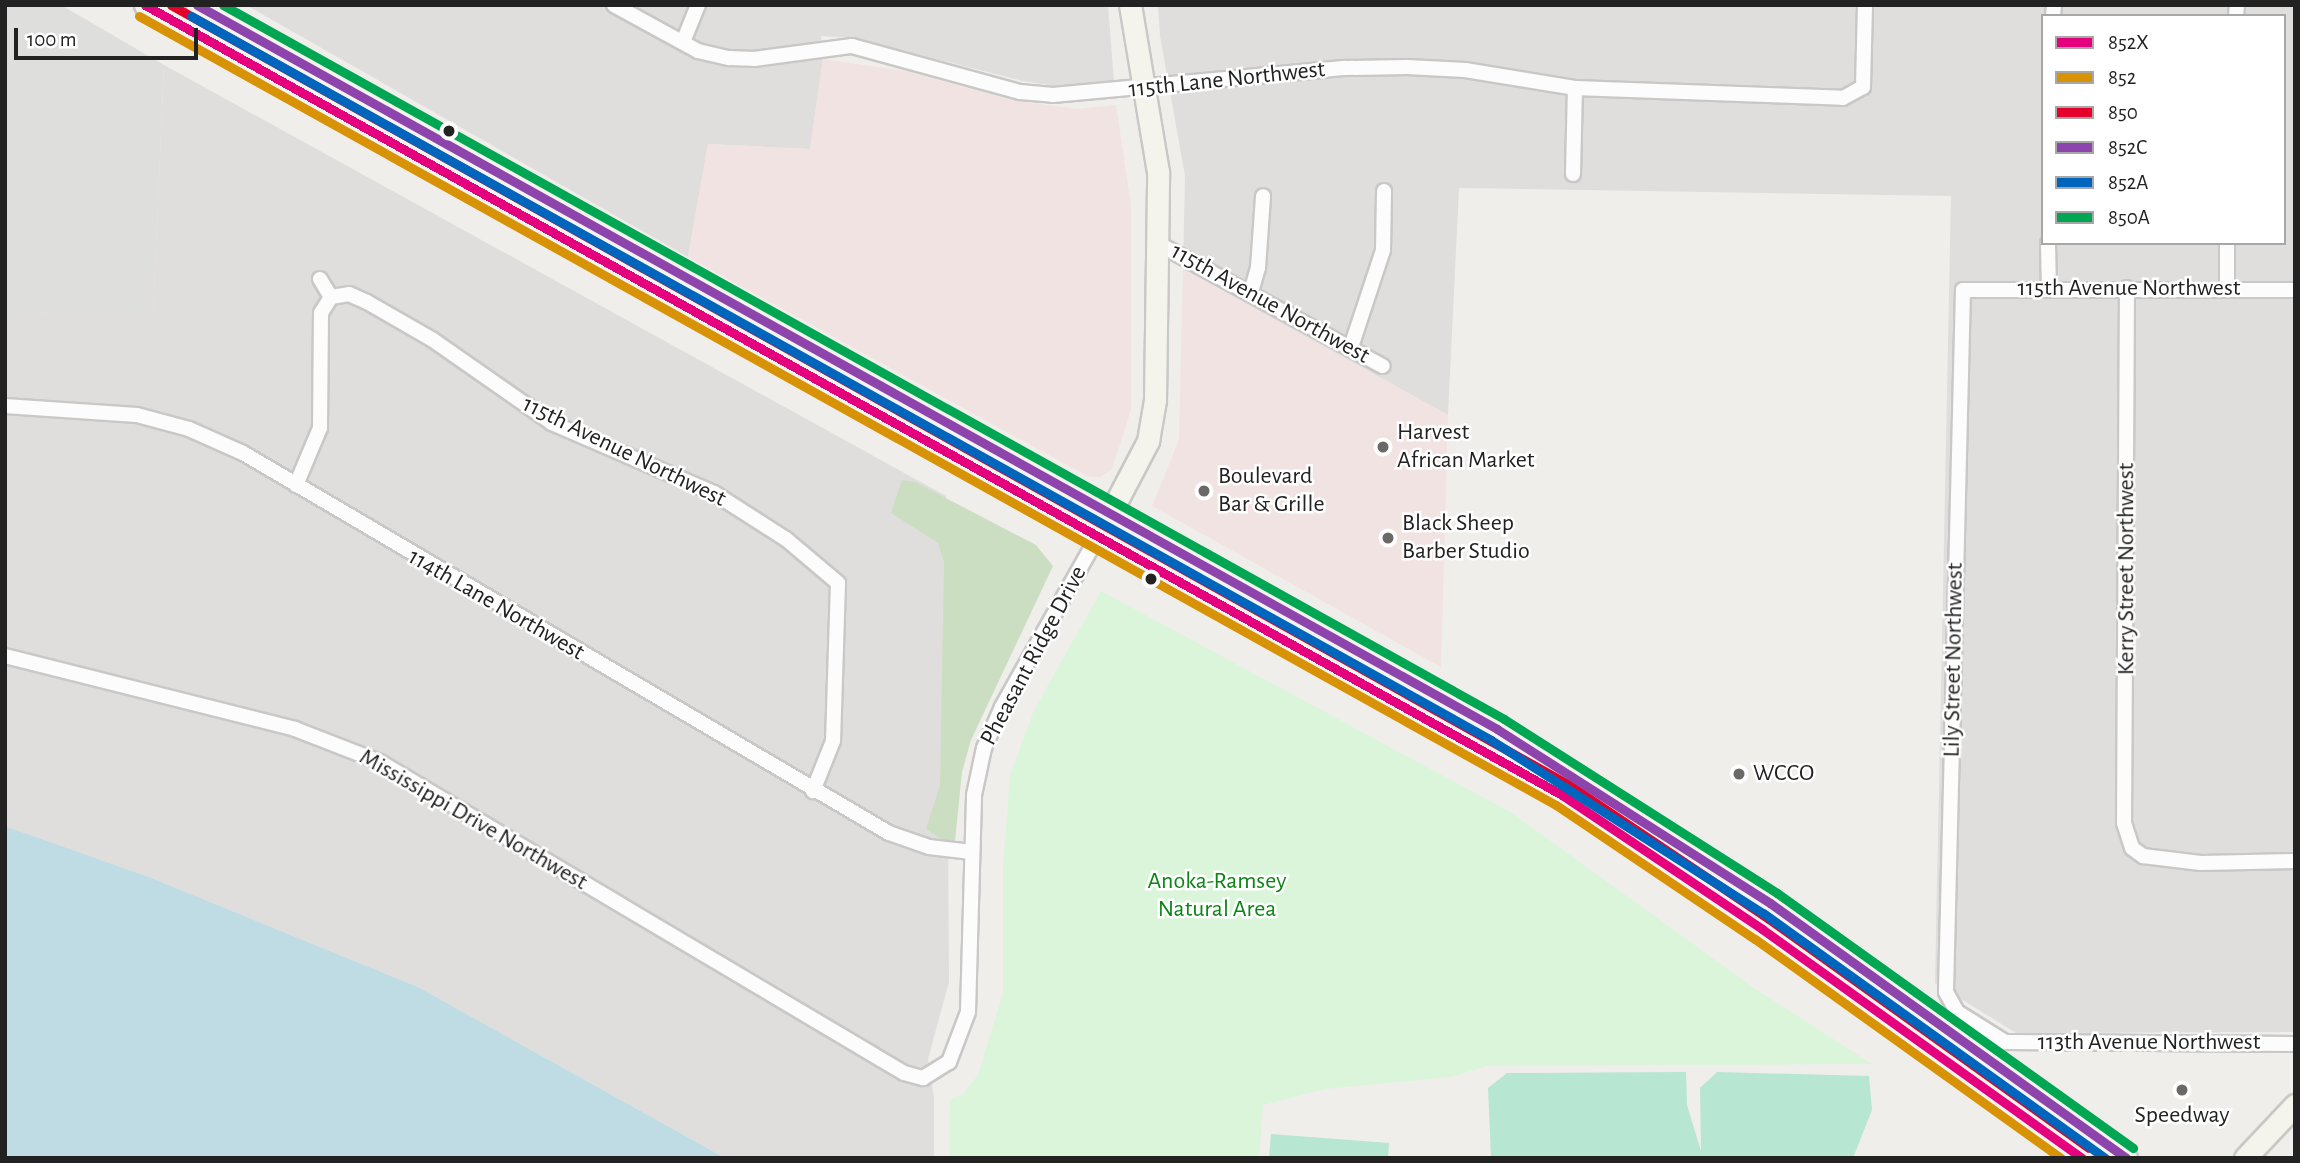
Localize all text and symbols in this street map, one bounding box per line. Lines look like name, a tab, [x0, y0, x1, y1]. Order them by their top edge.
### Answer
scale bar	[18, 14, 201, 58]
legend	[2041, 14, 2286, 245]
text: 100 m	[27, 29, 77, 50]
text: 852X	[2108, 32, 2149, 53]
street label: 115th Lane Northwest	[1127, 55, 1327, 105]
text: 852	[2108, 67, 2136, 88]
text: 850	[2108, 102, 2138, 123]
unlabelled marker	[442, 124, 456, 138]
text: 852C	[2108, 137, 2147, 158]
text: 852A	[2108, 172, 2148, 193]
text: 850A	[2108, 207, 2150, 228]
street label: 115th Avenue Northwest	[1166, 237, 1374, 371]
street label: 115th Avenue Northwest	[2018, 275, 2240, 303]
street label: 115th Avenue Northwest	[518, 390, 730, 514]
place label: Harvest African Market	[1397, 419, 1534, 475]
marker: Harvest African Market	[1375, 439, 1391, 455]
place label: Boulevard Bar & Grille	[1218, 463, 1324, 519]
street label: Kerry Street Northwest	[2113, 463, 2141, 675]
marker: Boulevard Bar & Grille	[1196, 483, 1212, 499]
place label: Black Sheep Barber Studio	[1402, 510, 1530, 566]
marker: Black Sheep Barber Studio	[1380, 530, 1396, 546]
street label: 114th Lane Northwest	[403, 543, 589, 667]
street label: Pheasant Ridge Drive	[975, 561, 1093, 751]
street label: Lily Street Northwest	[1938, 562, 1970, 758]
unlabelled marker	[1144, 572, 1158, 586]
street label: Mississippi Drive Northwest	[354, 743, 592, 897]
place label: WCCO	[1753, 760, 1814, 788]
marker: WCCO	[1731, 766, 1747, 782]
park label: Anoka-Ramsey Natural Area	[1147, 868, 1287, 924]
street label: 113th Avenue Northwest	[2038, 1029, 2260, 1057]
marker: Speedway	[2174, 1082, 2190, 1098]
place label: Speedway	[2135, 1102, 2229, 1130]

